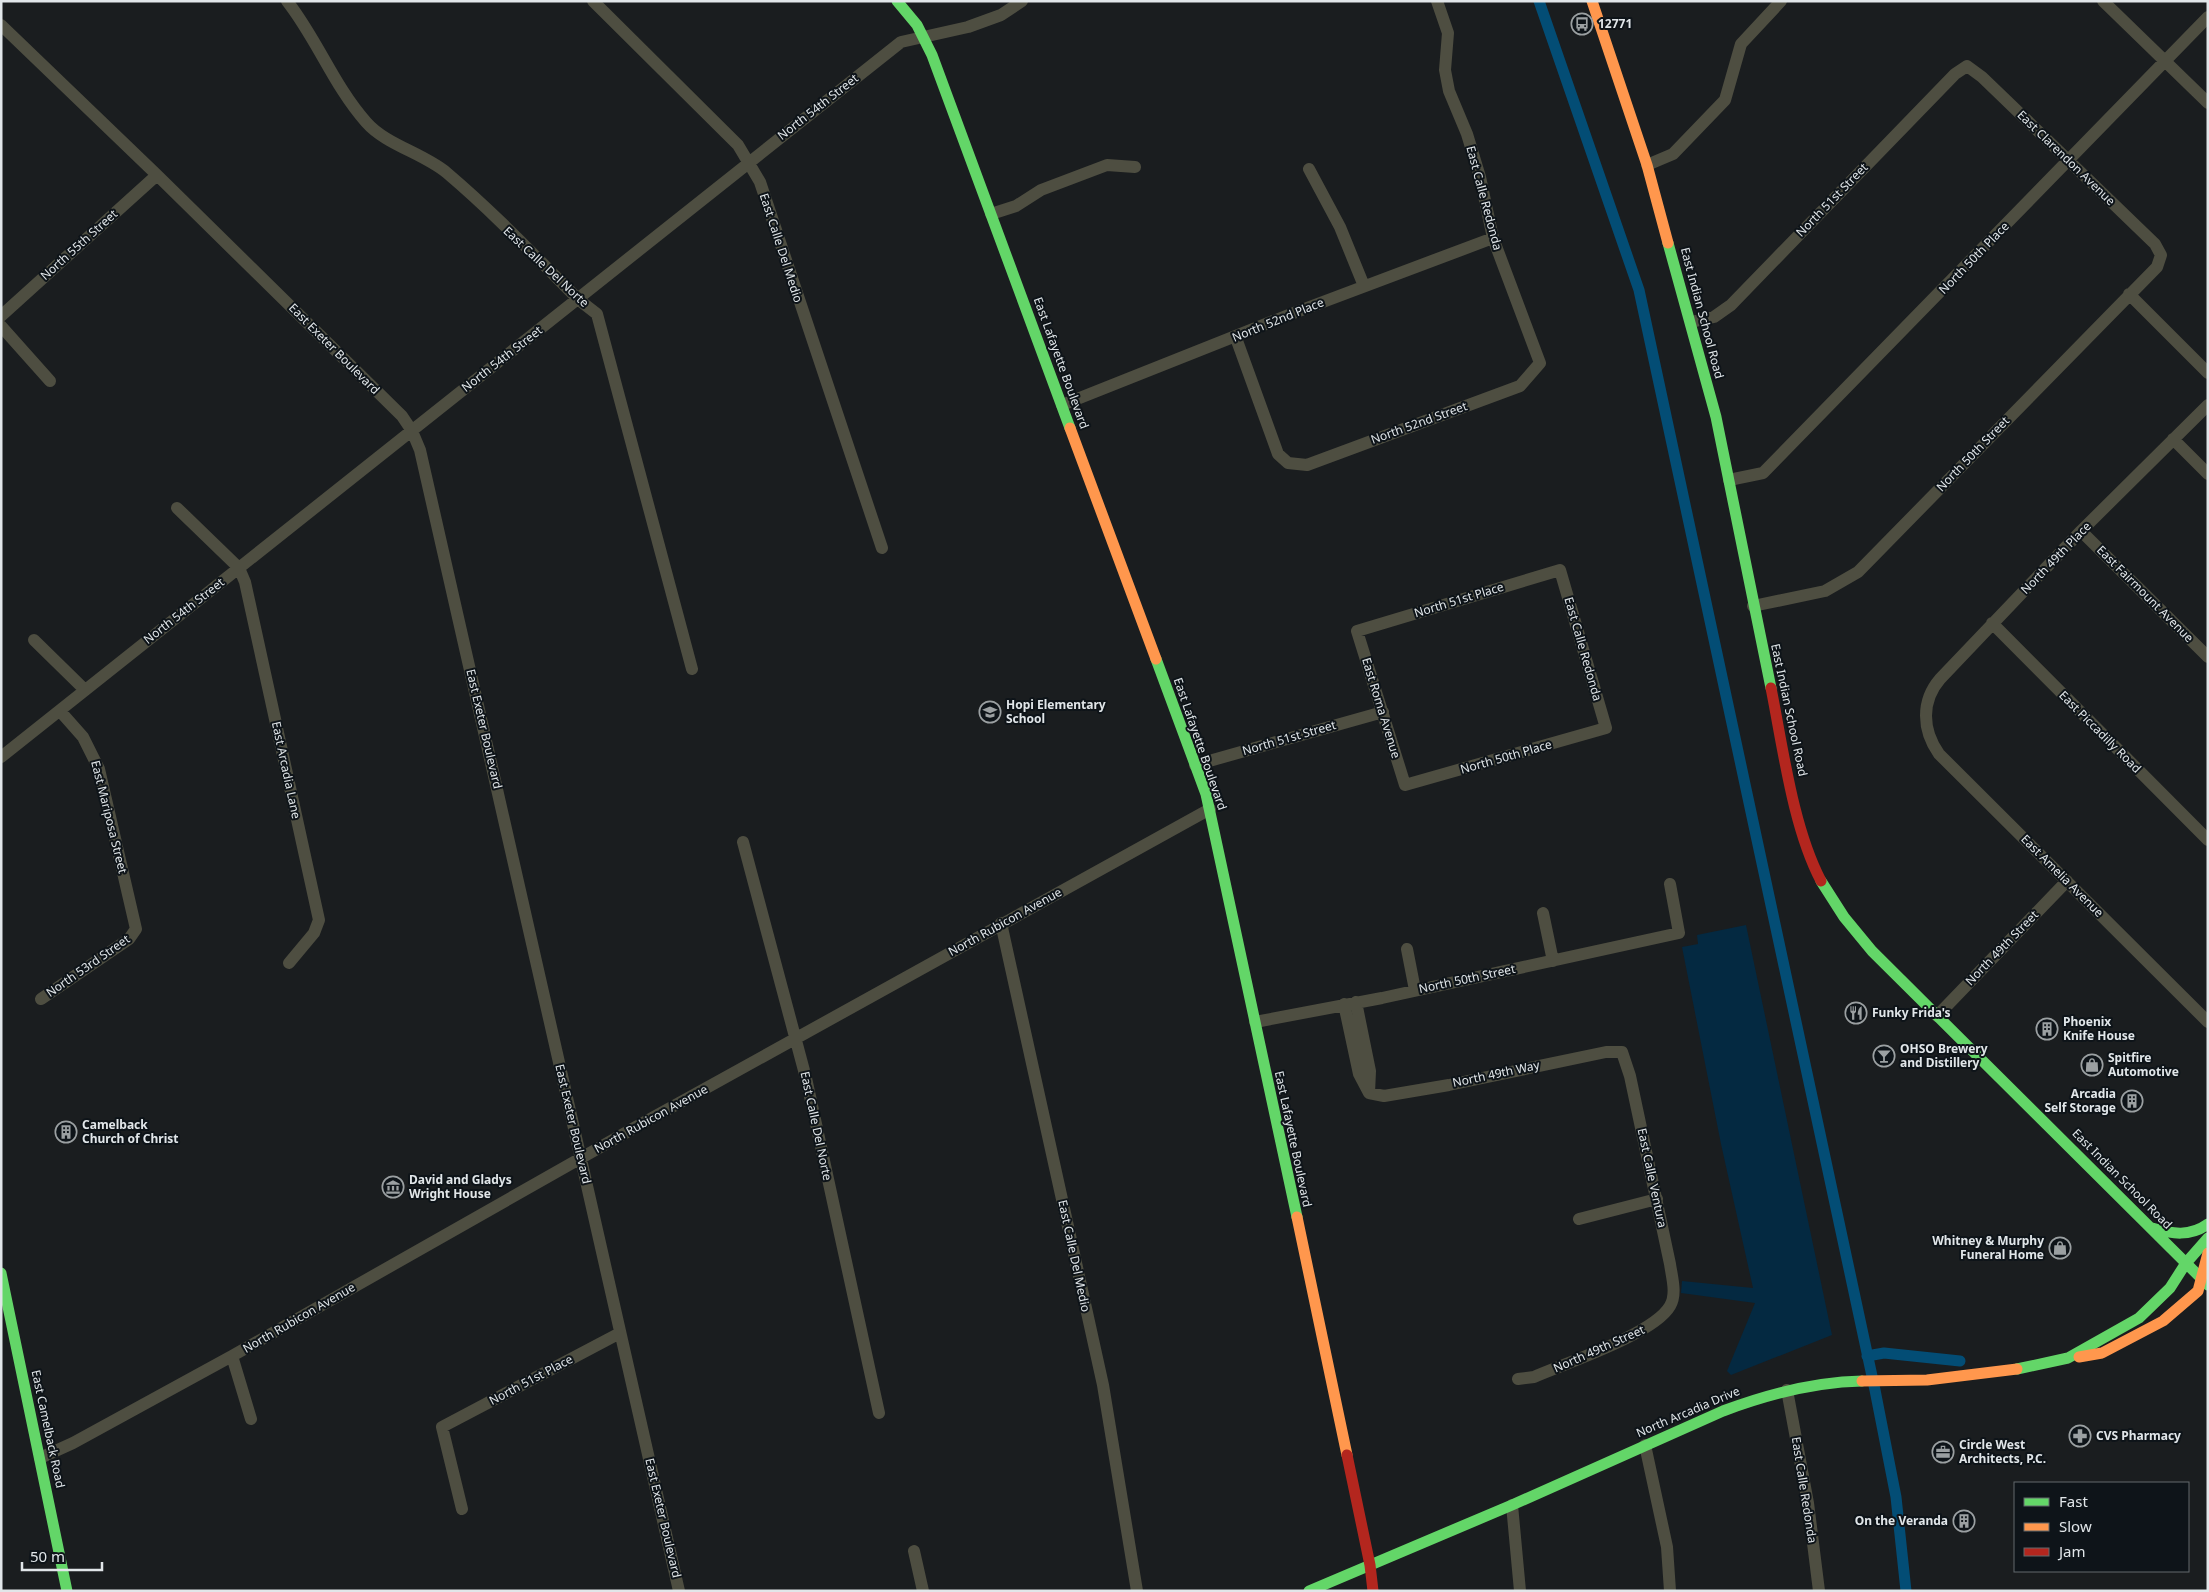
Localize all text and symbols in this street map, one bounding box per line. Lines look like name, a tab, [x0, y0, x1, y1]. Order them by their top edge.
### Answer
bus stop icon: 12771	[1570, 12, 1594, 36]
place label: 12771	[1598, 15, 1632, 32]
street label: North 54th Street	[774, 69, 862, 144]
street label: East Clarendon Avenue	[2014, 106, 2119, 209]
street label: East Calle Redonda	[1462, 144, 1507, 252]
street label: North 51st Street	[1792, 159, 1872, 240]
street label: East Calle Del Medio	[756, 191, 807, 305]
street label: North 55th Street	[36, 205, 121, 284]
street label: North 50th Place	[1935, 218, 2013, 298]
street label: East Calle Del Norte	[500, 223, 593, 311]
street label: East Indian School Road	[1677, 245, 1728, 380]
street label: North 52nd Place	[1229, 293, 1326, 346]
street label: East Lafayette Boulevard	[1030, 295, 1093, 431]
street label: East Exeter Boulevard	[285, 299, 384, 398]
street label: North 54th Street	[458, 321, 546, 396]
street label: North 52nd Street	[1368, 397, 1470, 448]
street label: North 50th Street	[1932, 412, 2013, 495]
street label: North 49th Place	[2017, 518, 2095, 598]
street label: East Fairmount Avenue	[2093, 541, 2198, 646]
street label: North 54th Street	[140, 573, 228, 648]
street label: North 51st Place	[1412, 578, 1506, 621]
street label: East Calle Redonda	[1561, 595, 1606, 703]
street label: East Indian School Road	[1767, 642, 1812, 778]
street label: East Roma Avenue	[1358, 655, 1405, 761]
street label: East Exeter Boulevard	[462, 667, 507, 790]
street label: East Lafayette Boulevard	[1170, 675, 1231, 812]
street label: East Piccadilly Road	[2055, 687, 2145, 777]
place label: Hopi Elementary School	[1006, 696, 1106, 727]
school or university icon: Hopi Elementary School	[978, 700, 1002, 724]
street label: North 51st Street	[1240, 716, 1338, 759]
street label: East Arcadia Lane	[268, 720, 305, 820]
street label: North 50th Place	[1458, 735, 1554, 778]
street label: East Mariposa Street	[87, 759, 132, 876]
street label: East Amelia Avenue	[2017, 831, 2108, 921]
street label: North Rubicon Avenue	[945, 883, 1065, 960]
street label: North 49th Street	[1961, 906, 2042, 989]
street label: North 53rd Street	[42, 930, 134, 1001]
street label: North 50th Street	[1417, 960, 1517, 997]
restaurant icon: Funky Frida's	[1844, 1001, 1868, 1025]
place label: Funky Frida's	[1872, 1004, 1951, 1021]
place label: Phoenix Knife House	[2063, 1013, 2135, 1044]
building icon: Phoenix Knife House	[2035, 1017, 2059, 1041]
place label: OHSO Brewery and Distillery	[1900, 1040, 1988, 1071]
bar icon: OHSO Brewery and Distillery	[1872, 1044, 1896, 1068]
place label: Spitfire Automotive	[2108, 1049, 2179, 1080]
shop icon: Spitfire Automotive	[2080, 1053, 2104, 1077]
street label: North 49th Way	[1451, 1056, 1542, 1091]
street label: East Exeter Boulevard	[551, 1062, 596, 1185]
street label: East Lafayette Boulevard	[1271, 1069, 1316, 1209]
street label: East Calle Del Norte	[797, 1070, 836, 1182]
street label: North Rubicon Avenue	[591, 1080, 711, 1157]
place label: Arcadia Self Storage	[2045, 1085, 2116, 1116]
building icon: Arcadia Self Storage	[2120, 1089, 2144, 1113]
place label: Camelback Church of Christ	[82, 1116, 179, 1147]
building icon: Camelback Church of Christ	[54, 1120, 78, 1144]
street label: East Indian School Road	[2069, 1125, 2176, 1232]
street label: East Calle Ventura	[1634, 1127, 1671, 1229]
place label: David and Gladys Wright House	[409, 1171, 512, 1202]
museum icon: David and Gladys Wright House	[381, 1175, 405, 1199]
street label: East Calle Del Medio	[1054, 1198, 1095, 1313]
place label: Whitney & Murphy Funeral Home	[1932, 1232, 2044, 1263]
shop icon: Whitney & Murphy Funeral Home	[2048, 1236, 2072, 1260]
street label: North Rubicon Avenue	[239, 1278, 358, 1357]
street label: North 49th Street	[1550, 1321, 1648, 1376]
street label: North 51st Place	[486, 1350, 576, 1409]
street label: East Camelback Road	[28, 1368, 69, 1489]
street label: North Arcadia Drive	[1633, 1382, 1742, 1441]
pharmacy icon: CVS Pharmacy	[2068, 1424, 2092, 1448]
place label: CVS Pharmacy	[2096, 1427, 2181, 1444]
street label: East Calle Redonda	[1788, 1436, 1821, 1544]
place label: Circle West Architects, P.C.	[1959, 1436, 2046, 1467]
office icon: Circle West Architects, P.C.	[1931, 1440, 1955, 1464]
street label: East Exeter Boulevard	[641, 1456, 686, 1579]
legend	[2014, 1482, 2189, 1572]
text: Fast	[2059, 1491, 2088, 1511]
building icon: On the Veranda	[1952, 1509, 1976, 1533]
place label: On the Veranda	[1855, 1512, 1948, 1529]
text: Slow	[2059, 1516, 2092, 1536]
scale bar	[22, 1540, 102, 1572]
text: Jam	[2057, 1541, 2086, 1561]
text: 50 m	[30, 1546, 65, 1566]

